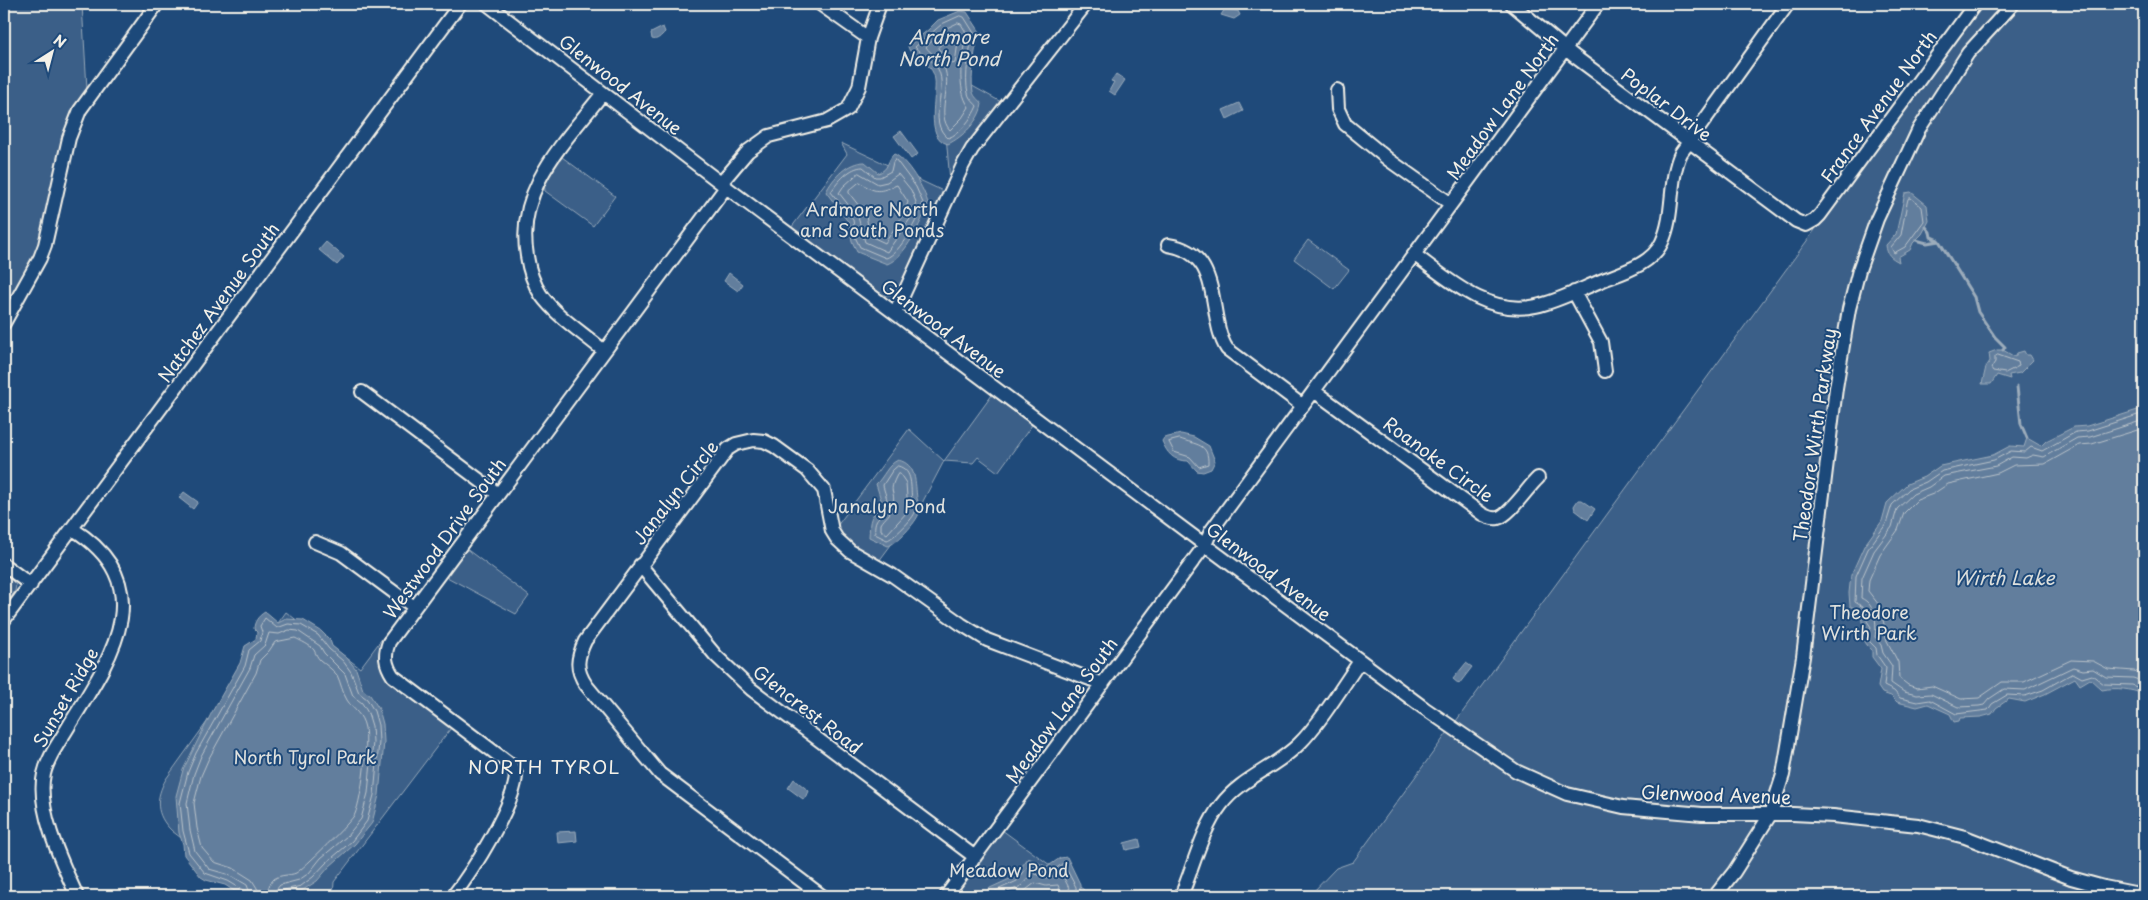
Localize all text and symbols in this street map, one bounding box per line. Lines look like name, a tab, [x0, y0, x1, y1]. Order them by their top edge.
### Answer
water label: Ardmore North Pond	[898, 22, 1003, 72]
street label: France Avenue North	[1813, 24, 1943, 188]
street label: Glenwood Avenue	[554, 27, 689, 141]
street label: Meadow Lane North	[1439, 27, 1565, 185]
north arrow	[28, 28, 78, 78]
text: N	[49, 29, 71, 53]
street label: Poplar Drive	[1616, 61, 1718, 147]
park label: Ardmore North and South Ponds	[800, 195, 944, 243]
street label: Natchez Avenue South	[151, 216, 285, 388]
street label: Glenwood Avenue	[876, 272, 1012, 384]
street label: Theodore Wirth Parkway	[1786, 326, 1842, 544]
street label: Roanoke Circle	[1378, 410, 1500, 508]
street label: Janalyn Circle	[625, 434, 725, 550]
street label: Westwood Drive South	[376, 452, 512, 624]
park label: Janalyn Pond	[828, 492, 946, 519]
street label: Glenwood Avenue	[1201, 515, 1337, 627]
water label: Wirth Lake	[1953, 563, 2055, 591]
park label: Theodore Wirth Park	[1821, 598, 1917, 646]
street label: Meadow Lane South	[999, 631, 1123, 789]
street label: Sunset Ridge	[26, 642, 104, 752]
street label: Glencrest Road	[748, 658, 868, 760]
park label: North Tyrol Park	[233, 743, 377, 770]
district label: NORTH TYROL	[468, 752, 620, 780]
street label: Glenwood Avenue	[1640, 778, 1792, 810]
park label: Meadow Pond	[949, 856, 1069, 883]

